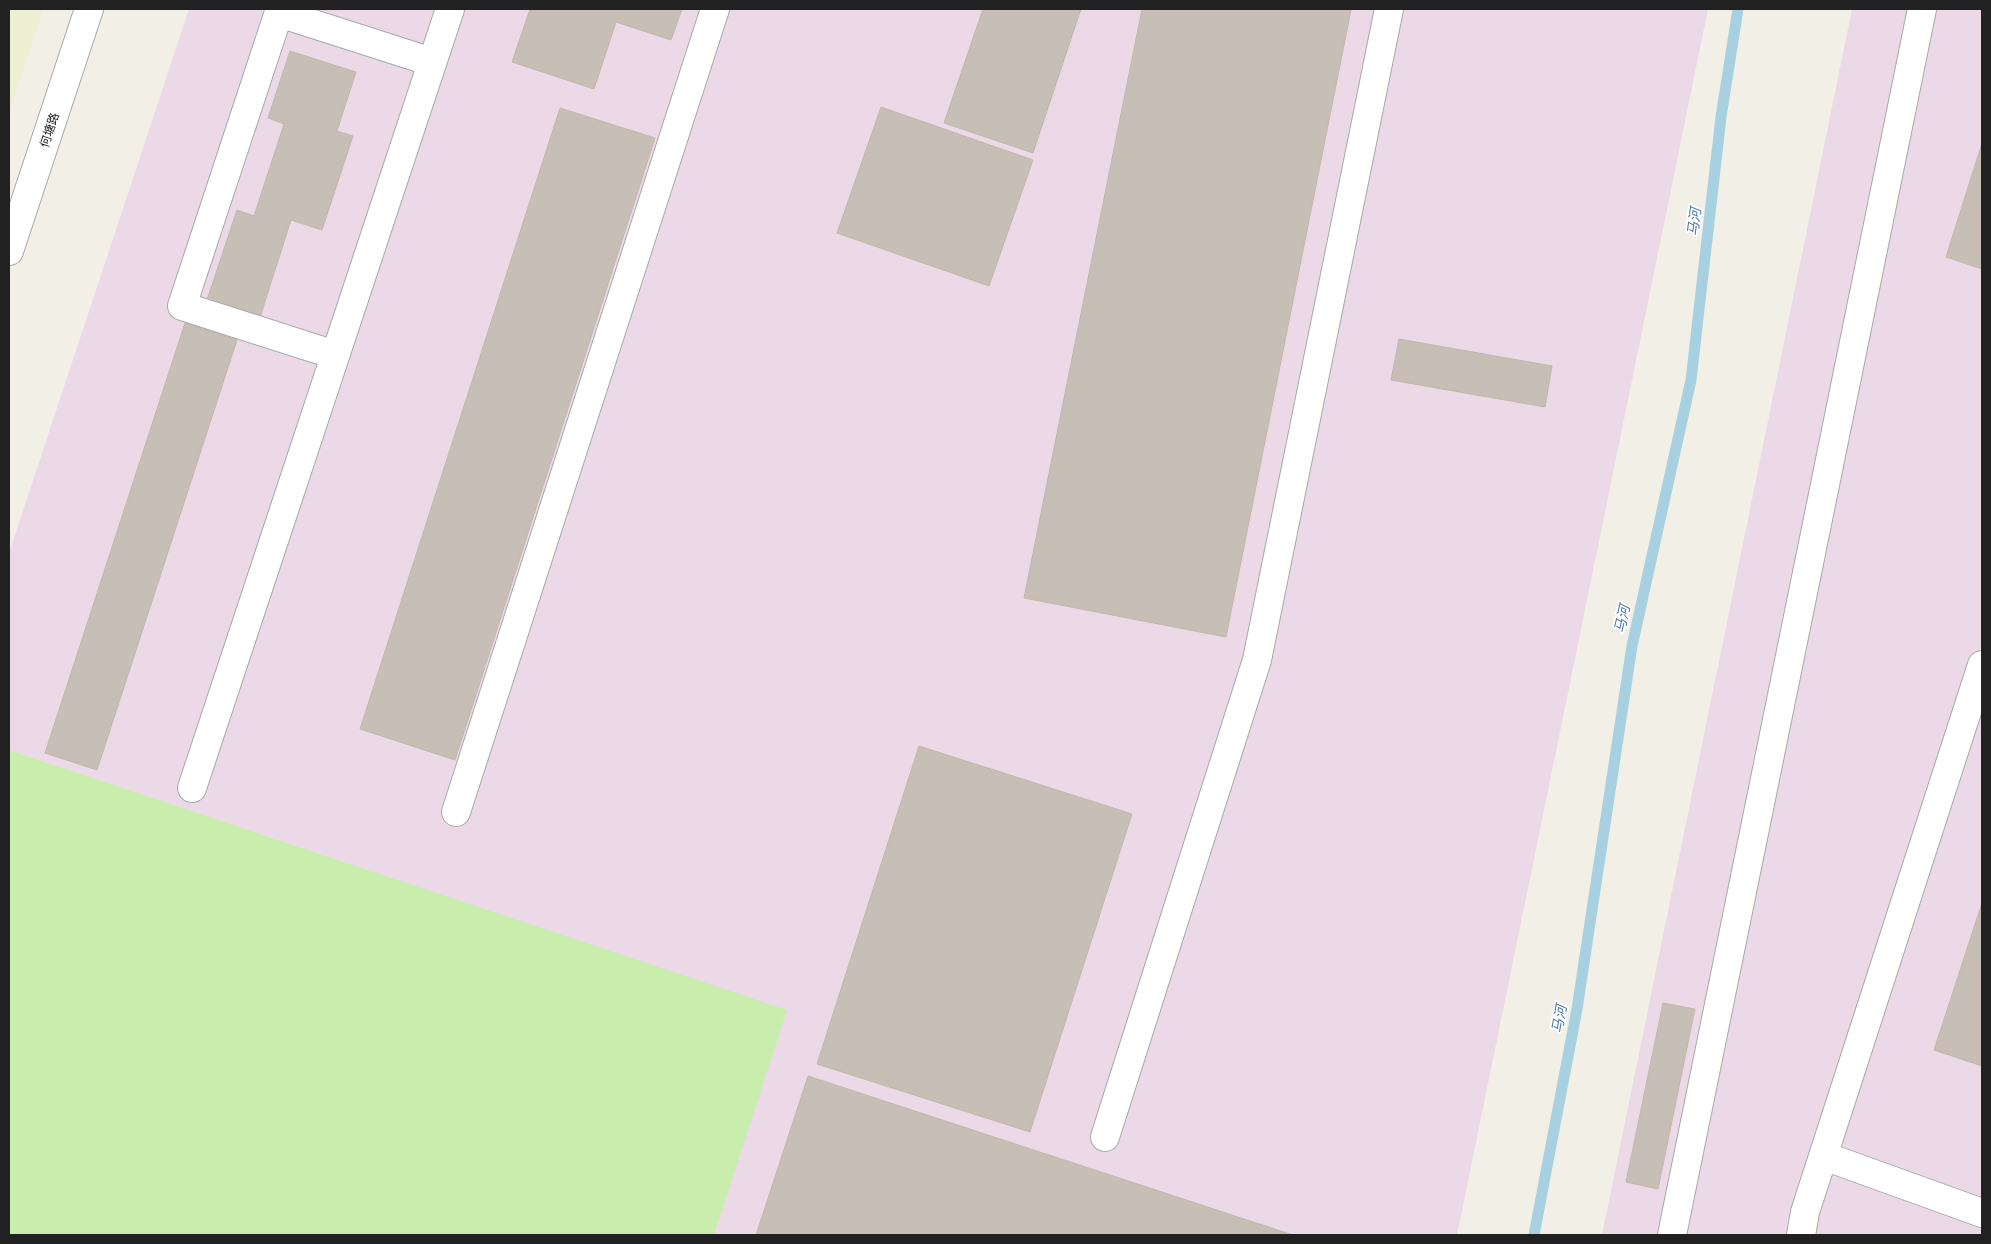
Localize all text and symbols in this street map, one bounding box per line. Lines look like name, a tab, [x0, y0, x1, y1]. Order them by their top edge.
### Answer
street label: 何塘路	[37, 111, 61, 149]
water label: 马河	[1684, 204, 1704, 237]
water label: 马河	[1611, 601, 1634, 634]
water label: 马河	[1549, 1001, 1570, 1034]

